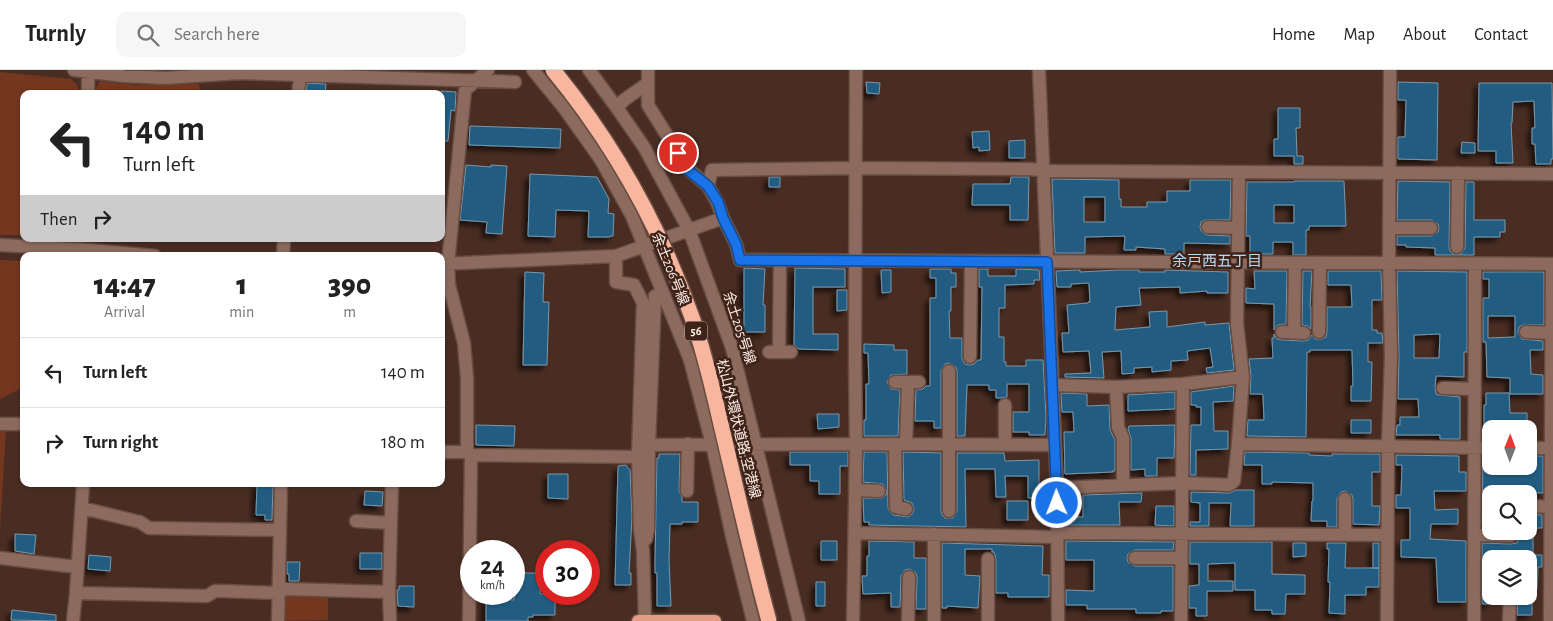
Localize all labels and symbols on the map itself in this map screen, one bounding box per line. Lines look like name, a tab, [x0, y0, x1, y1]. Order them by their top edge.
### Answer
pin	[657, 132, 699, 174]
street label: 余土206号線	[649, 231, 692, 307]
district label: 余戸西五丁目	[1172, 253, 1262, 269]
street label: 余土205号線	[721, 290, 758, 366]
road number: 56	[685, 322, 707, 340]
street label: 松山外環状道路;空港線	[714, 357, 764, 500]
north arrow	[1482, 420, 1538, 475]
position arrow	[1030, 476, 1082, 528]
speed limit sign: 30	[535, 540, 600, 605]

